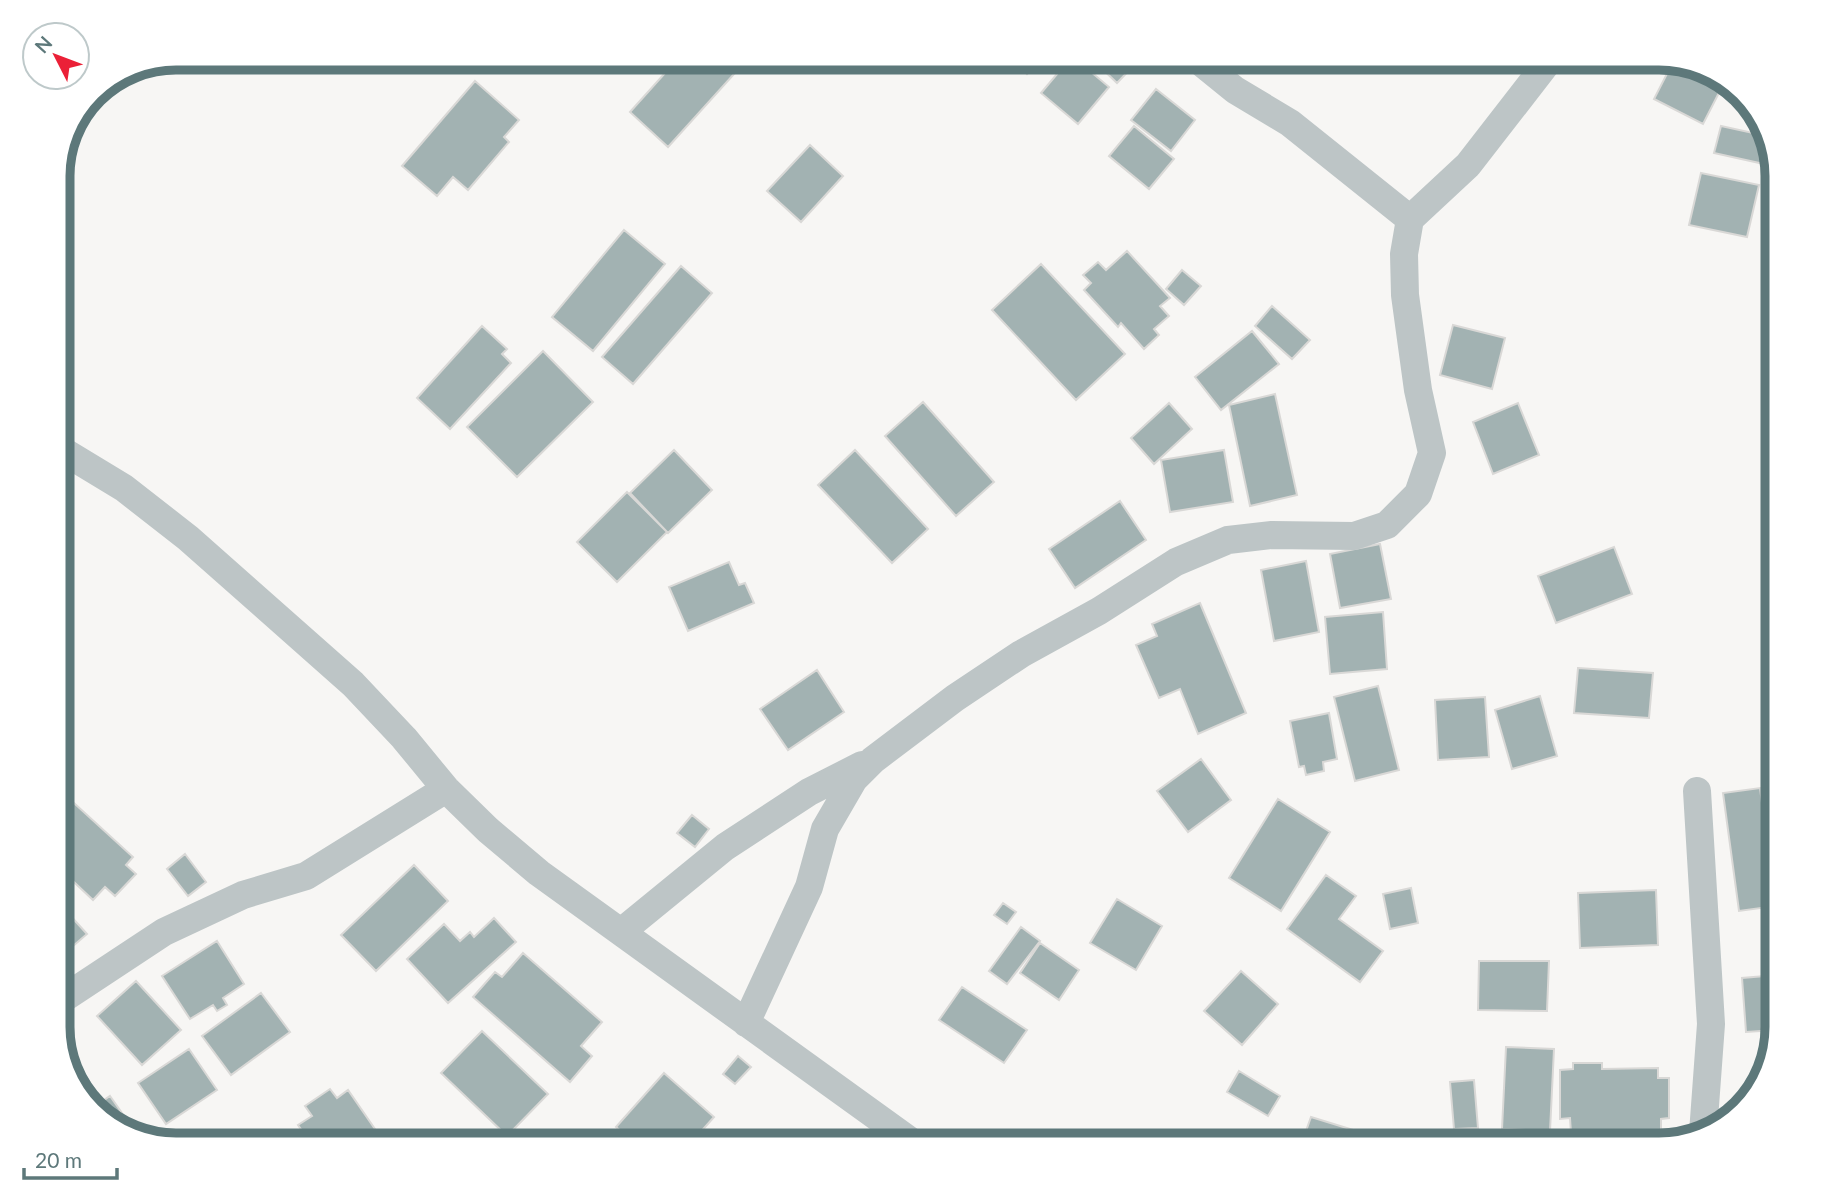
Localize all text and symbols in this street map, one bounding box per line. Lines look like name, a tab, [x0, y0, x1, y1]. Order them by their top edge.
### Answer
north arrow	[21, 21, 91, 91]
text: N	[30, 31, 56, 57]
scale bar	[24, 1136, 117, 1180]
text: 20 m	[35, 1147, 82, 1172]

